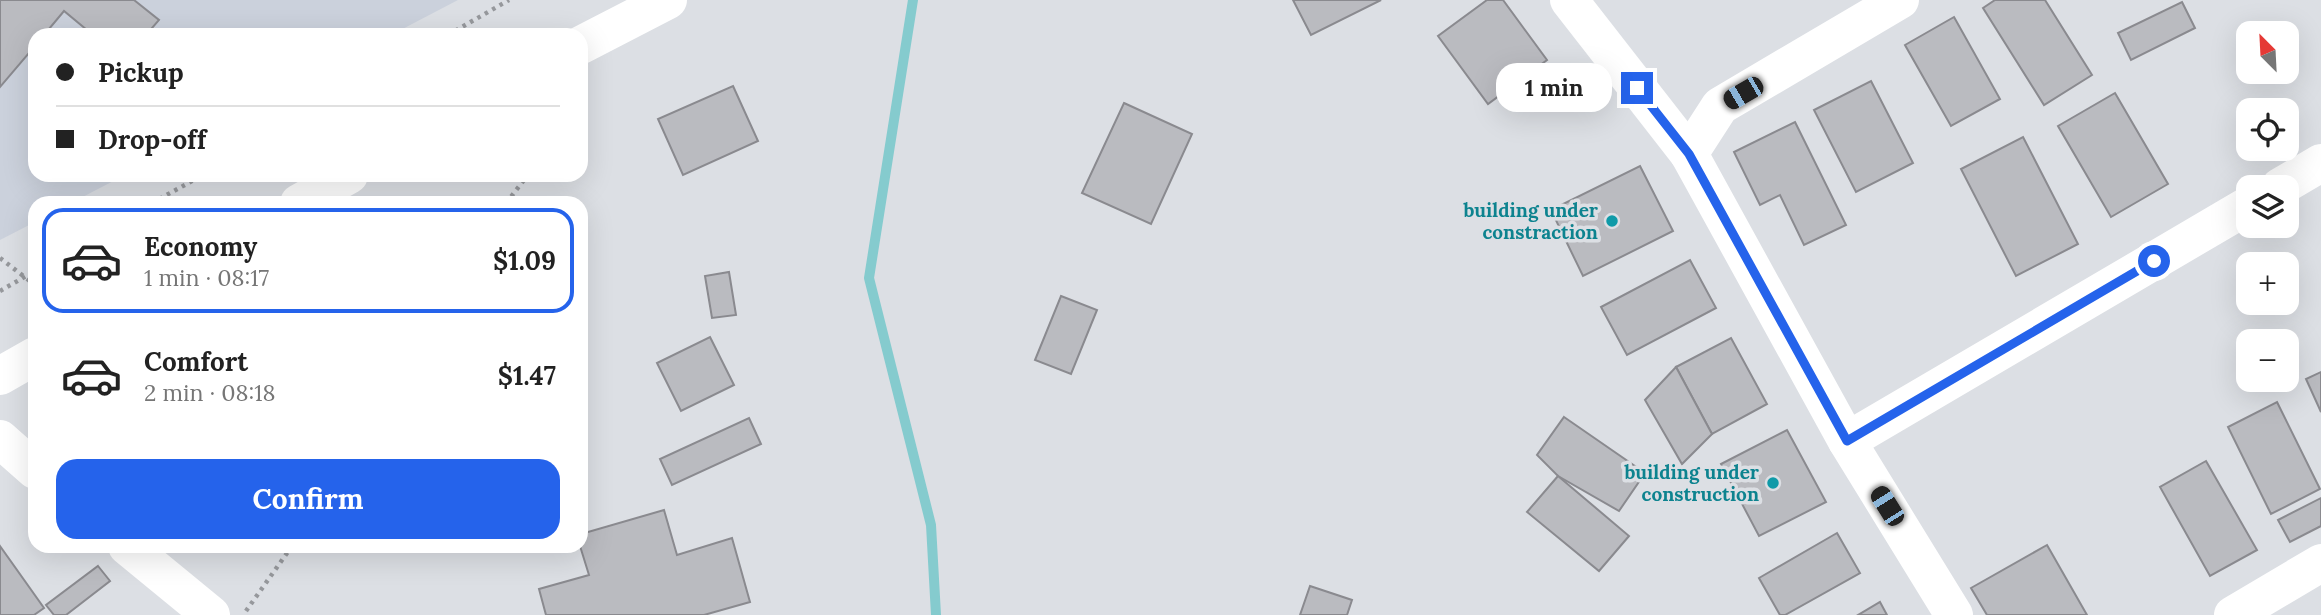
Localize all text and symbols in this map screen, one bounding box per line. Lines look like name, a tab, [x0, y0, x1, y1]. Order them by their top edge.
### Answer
north arrow	[2236, 21, 2300, 84]
map controls	[2236, 21, 2299, 392]
text: Pickup	[98, 56, 184, 89]
callout: 1 min	[1497, 64, 1612, 112]
route end	[1621, 72, 1653, 104]
text: 1 min	[1525, 73, 1583, 102]
car	[1720, 73, 1767, 113]
button: locate	[2236, 98, 2299, 161]
text: Drop-off	[98, 123, 206, 156]
button: layers	[2236, 175, 2299, 238]
place label: building under constraction	[1462, 198, 1598, 244]
marker: building under constraction	[1604, 213, 1620, 229]
icon: car	[60, 229, 123, 292]
text: Economy	[144, 230, 257, 263]
text: $1.09	[493, 244, 556, 277]
route start	[2138, 245, 2170, 277]
button: +	[2236, 252, 2299, 315]
text: 1 min · 08:17	[144, 263, 269, 292]
button: −	[2236, 329, 2299, 392]
icon: car	[60, 344, 123, 407]
text: Comfort	[144, 345, 248, 378]
text: $1.47	[498, 359, 556, 392]
text: 2 min · 08:18	[144, 378, 276, 407]
button: Confirm	[56, 459, 560, 539]
place label: building under construction	[1623, 460, 1759, 506]
marker: building under construction	[1765, 475, 1781, 491]
car	[1867, 483, 1908, 529]

